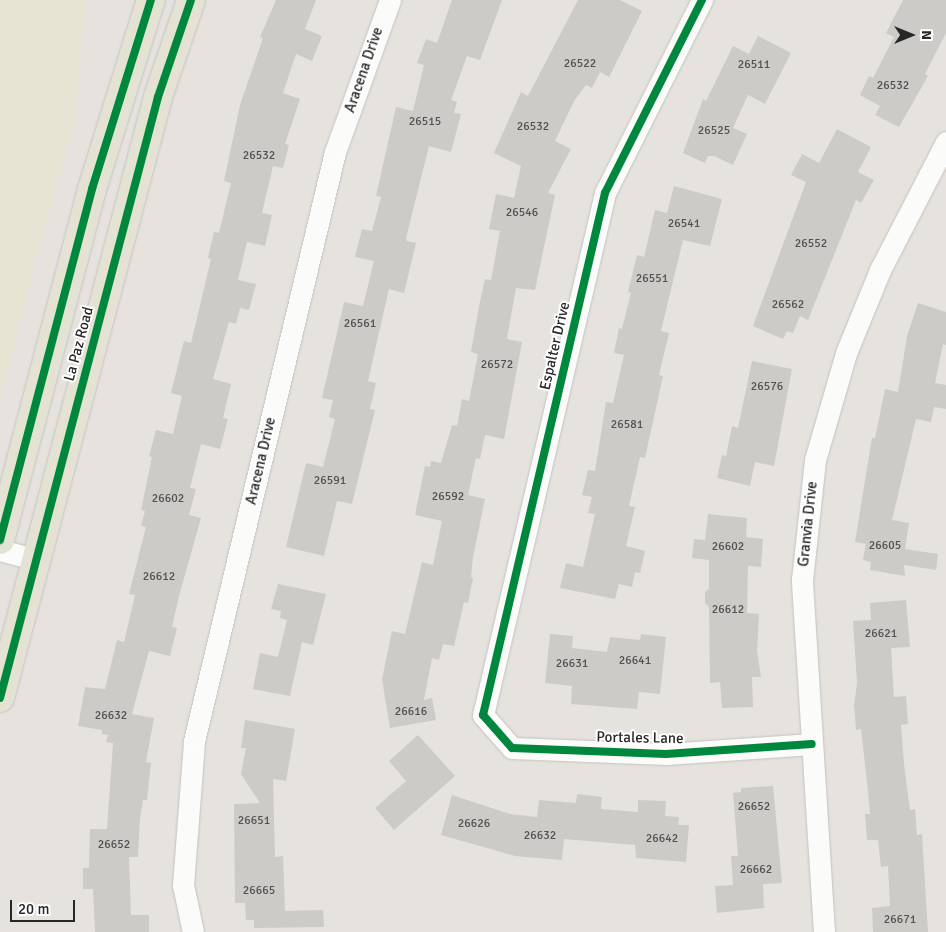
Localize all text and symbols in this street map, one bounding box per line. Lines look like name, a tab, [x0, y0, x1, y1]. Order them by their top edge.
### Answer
north arrow	[886, 10, 936, 60]
street label: Aracena Drive	[341, 25, 387, 115]
text: N	[918, 30, 935, 40]
house number: 26522	[564, 57, 596, 71]
house number: 26511	[738, 58, 770, 72]
house number: 26532	[877, 79, 909, 93]
house number: 26515	[409, 115, 441, 129]
house number: 26532	[517, 120, 549, 134]
house number: 26525	[698, 124, 730, 138]
house number: 26532	[243, 149, 275, 163]
house number: 26546	[506, 206, 538, 220]
house number: 26541	[668, 217, 700, 231]
house number: 26552	[795, 237, 827, 251]
house number: 26551	[636, 272, 668, 286]
house number: 26562	[772, 298, 804, 312]
street label: Espalter Drive	[536, 300, 574, 392]
street label: La Paz Road	[60, 305, 98, 383]
house number: 26561	[344, 317, 376, 331]
house number: 26572	[481, 358, 513, 372]
house number: 26576	[751, 380, 783, 394]
street label: Aracena Drive	[242, 415, 280, 507]
house number: 26581	[611, 418, 643, 432]
house number: 26591	[314, 474, 346, 488]
street label: Granvia Drive	[795, 480, 821, 568]
house number: 26592	[432, 490, 464, 504]
house number: 26602	[152, 492, 184, 506]
house number: 26605	[869, 539, 901, 553]
house number: 26602	[712, 540, 744, 554]
house number: 26612	[143, 570, 175, 584]
house number: 26612	[712, 603, 744, 617]
house number: 26621	[865, 627, 897, 641]
house number: 26641	[619, 654, 651, 668]
house number: 26631	[556, 657, 588, 671]
house number: 26616	[395, 705, 427, 719]
house number: 26632	[95, 709, 127, 723]
street label: Portales Lane	[596, 728, 684, 748]
house number: 26652	[738, 800, 770, 814]
house number: 26651	[238, 814, 270, 828]
house number: 26626	[458, 817, 490, 831]
house number: 26632	[524, 829, 556, 843]
house number: 26642	[646, 832, 678, 846]
house number: 26652	[98, 838, 130, 852]
house number: 26662	[740, 863, 772, 877]
house number: 26665	[243, 884, 275, 898]
scale bar	[12, 890, 78, 922]
text: 20 m	[18, 900, 49, 918]
house number: 26671	[884, 913, 916, 927]

